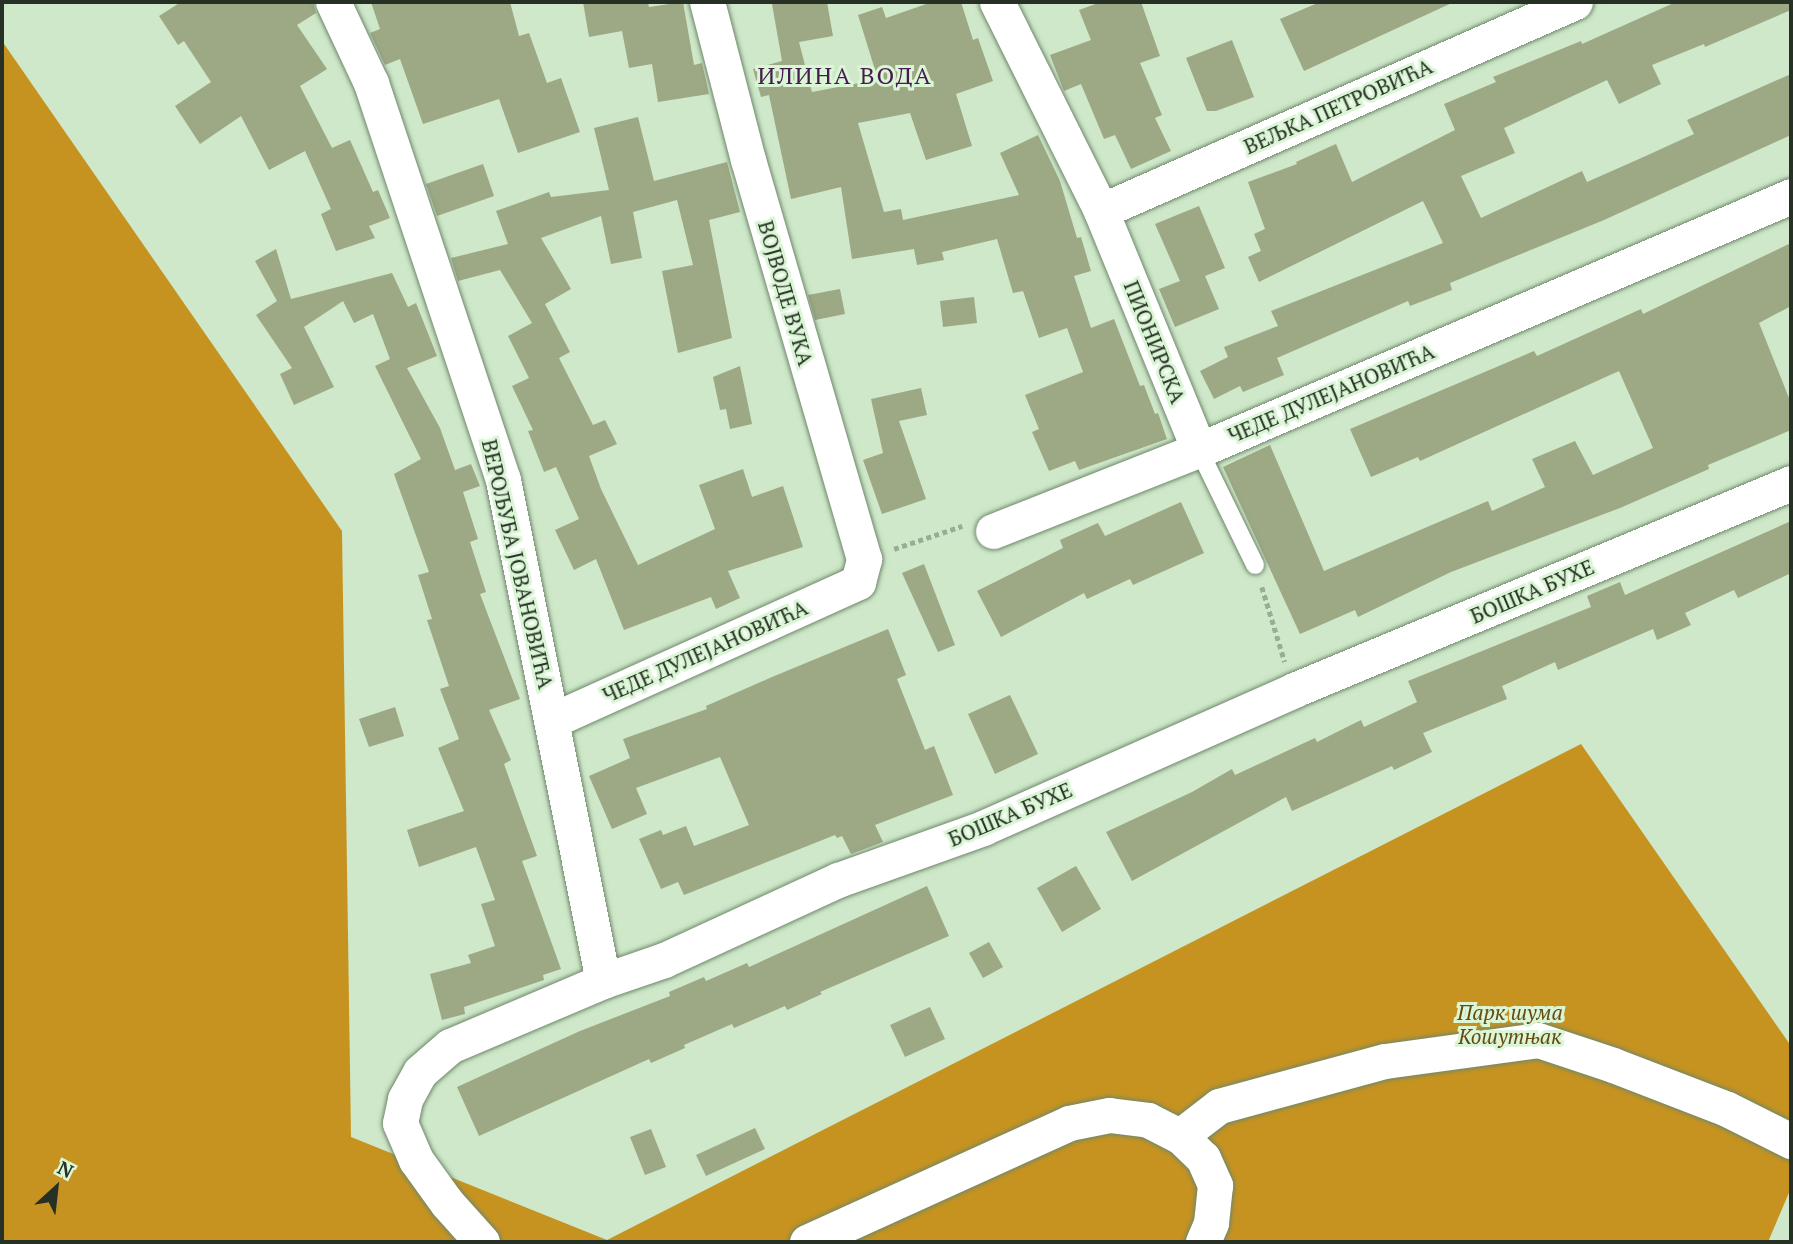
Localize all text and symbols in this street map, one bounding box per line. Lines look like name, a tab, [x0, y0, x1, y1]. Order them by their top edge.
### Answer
street label: ВЕЉКА ПЕТРОВИЋА	[1240, 53, 1436, 159]
district label: ИЛИНА ВОДА	[758, 62, 932, 90]
street label: ВОЈВОДЕ ВУКА	[753, 218, 819, 368]
street label: ПИОНИРСКА	[1119, 277, 1191, 407]
street label: ЧЕДЕ ДУЛЕЈАНОВИЋА	[1224, 338, 1438, 448]
street label: ВЕРОЉУБА ЈОВАНОВИЋА	[477, 437, 559, 691]
street label: БОШКА БУХЕ	[1466, 554, 1598, 628]
street label: ЧЕДЕ ДУЛЕЈАНОВИЋА	[599, 594, 811, 708]
street label: БОШКА БУХЕ	[944, 777, 1076, 851]
park label: Парк шума Кошутњак	[1457, 999, 1563, 1049]
north arrow	[21, 1153, 91, 1223]
text: N	[54, 1154, 78, 1183]

